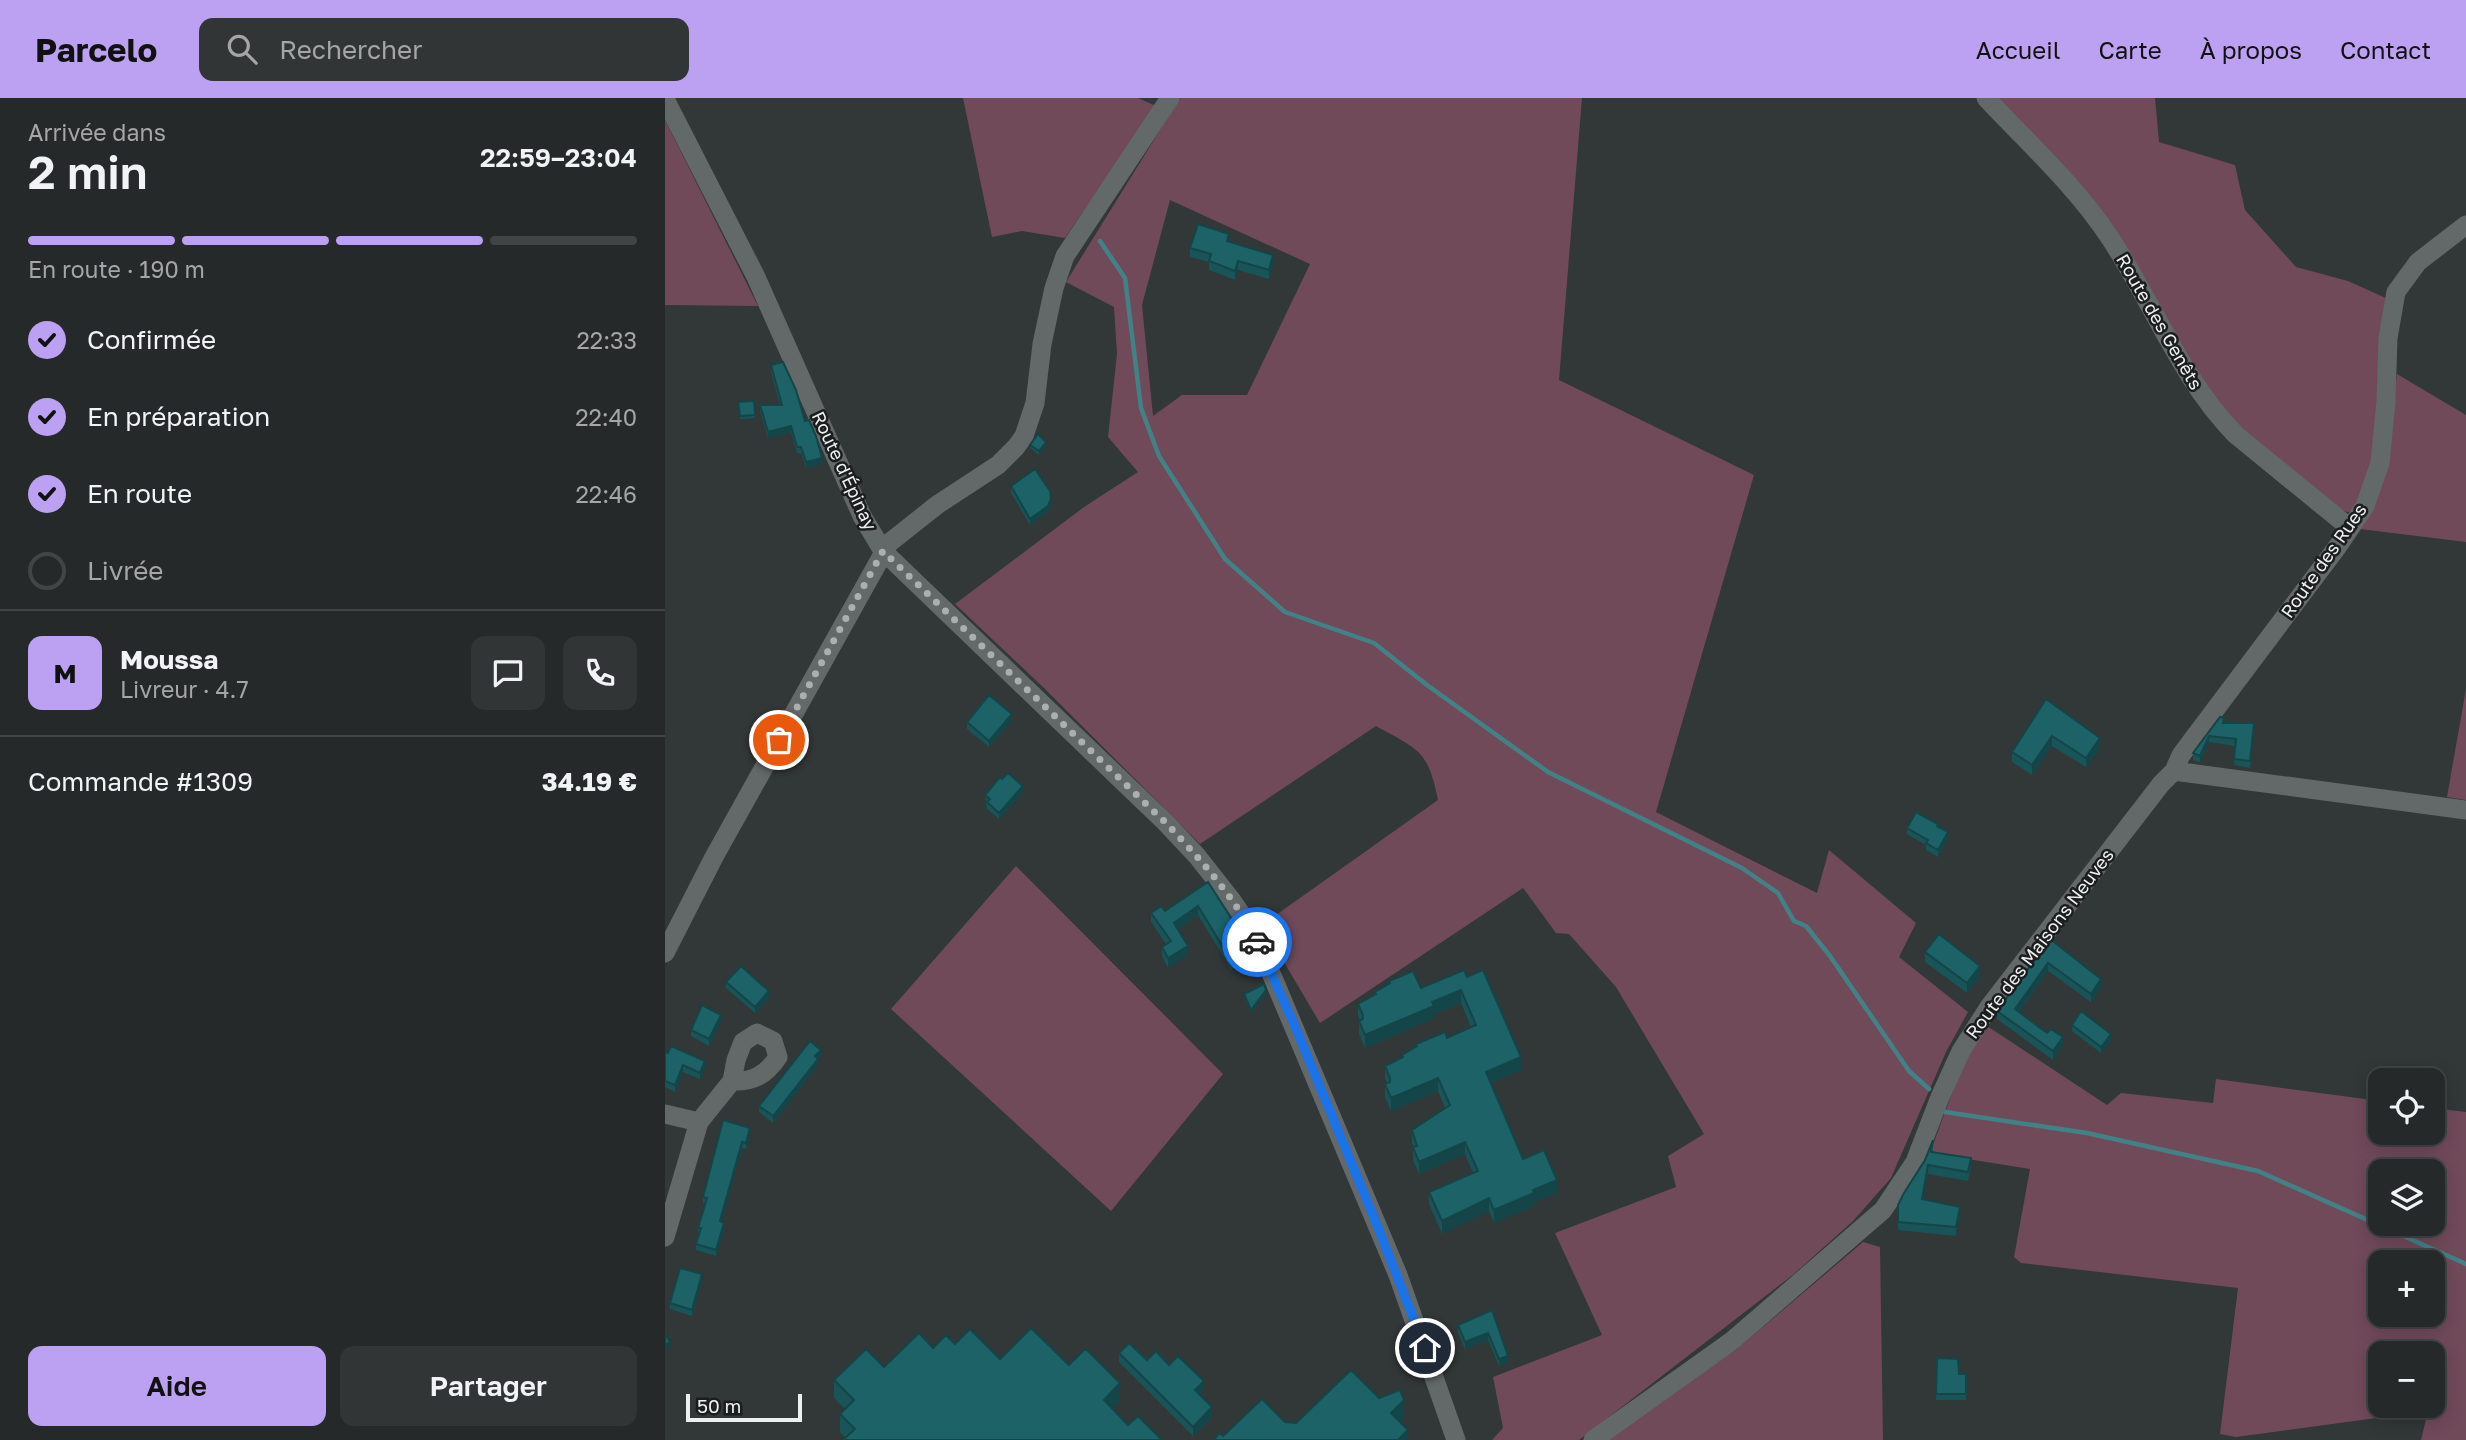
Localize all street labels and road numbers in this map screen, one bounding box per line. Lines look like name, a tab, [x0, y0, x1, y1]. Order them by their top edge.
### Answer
street label: Route des Genêts	[2112, 250, 2208, 393]
street label: Route d'Épinay	[808, 408, 882, 534]
street label: Route des Rues	[2276, 499, 2371, 622]
street label: Route des Maisons Neuves	[1961, 844, 2118, 1043]

